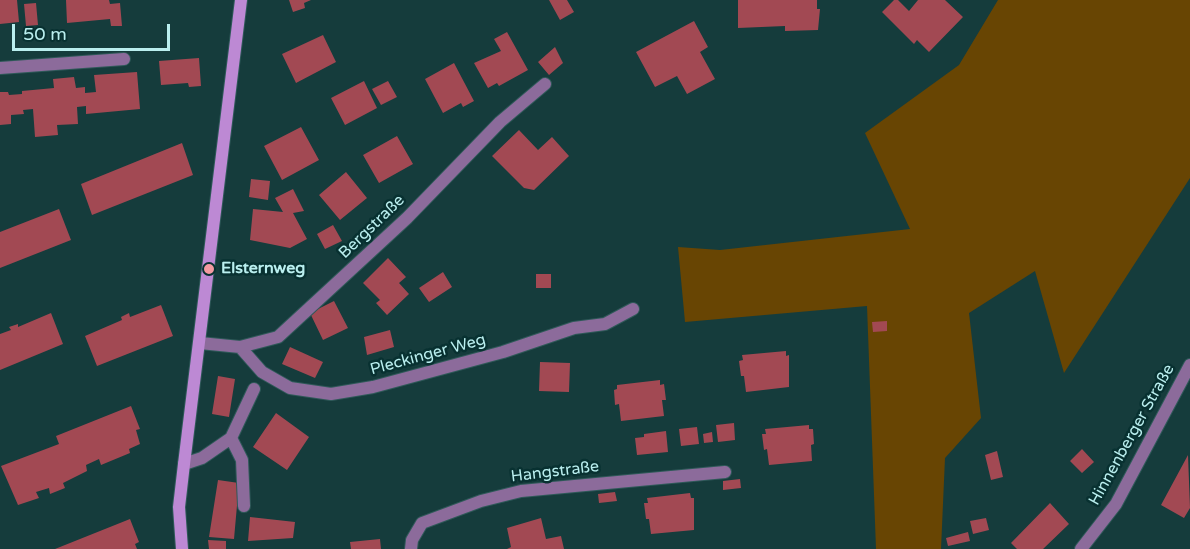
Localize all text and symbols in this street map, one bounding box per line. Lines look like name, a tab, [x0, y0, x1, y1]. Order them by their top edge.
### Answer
scale bar	[15, 12, 172, 50]
text: 50 m	[23, 23, 67, 45]
street label: Bergstraße	[335, 191, 409, 263]
place label: Elsternweg	[221, 259, 305, 279]
marker: Elsternweg	[202, 262, 216, 276]
street label: Pleckinger Weg	[368, 330, 488, 380]
street label: Hinnenberger Straße	[1085, 361, 1179, 509]
street label: Hangstraße	[510, 457, 600, 487]

